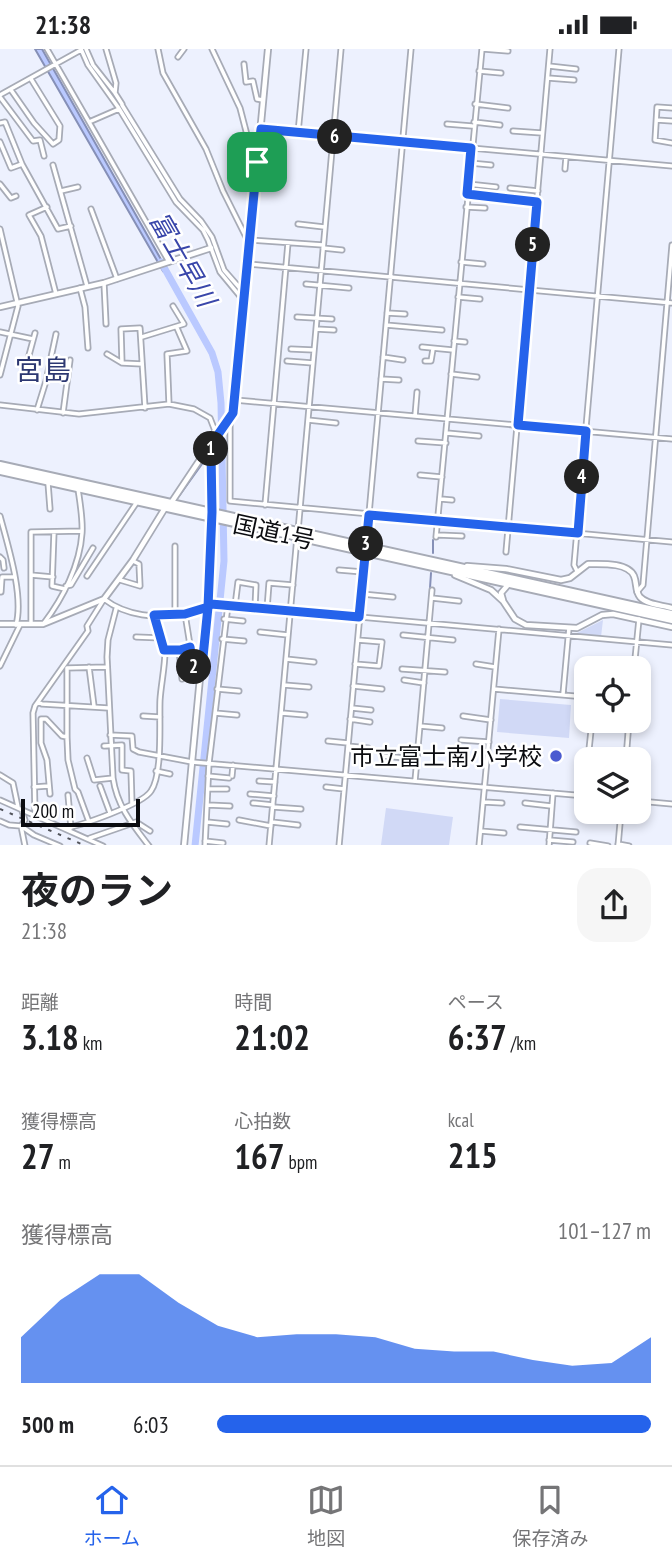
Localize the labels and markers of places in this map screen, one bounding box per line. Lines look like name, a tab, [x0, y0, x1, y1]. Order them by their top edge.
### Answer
pin: 6	[318, 119, 352, 155]
pin	[227, 132, 287, 192]
pin: 5	[516, 227, 550, 263]
pin: 1	[194, 431, 228, 467]
pin: 4	[564, 459, 600, 495]
pin: 3	[348, 526, 384, 561]
pin: 2	[176, 649, 212, 685]
place label: 市立富士南小学校	[350, 741, 542, 772]
marker: 市立富士南小学校	[548, 748, 564, 764]

